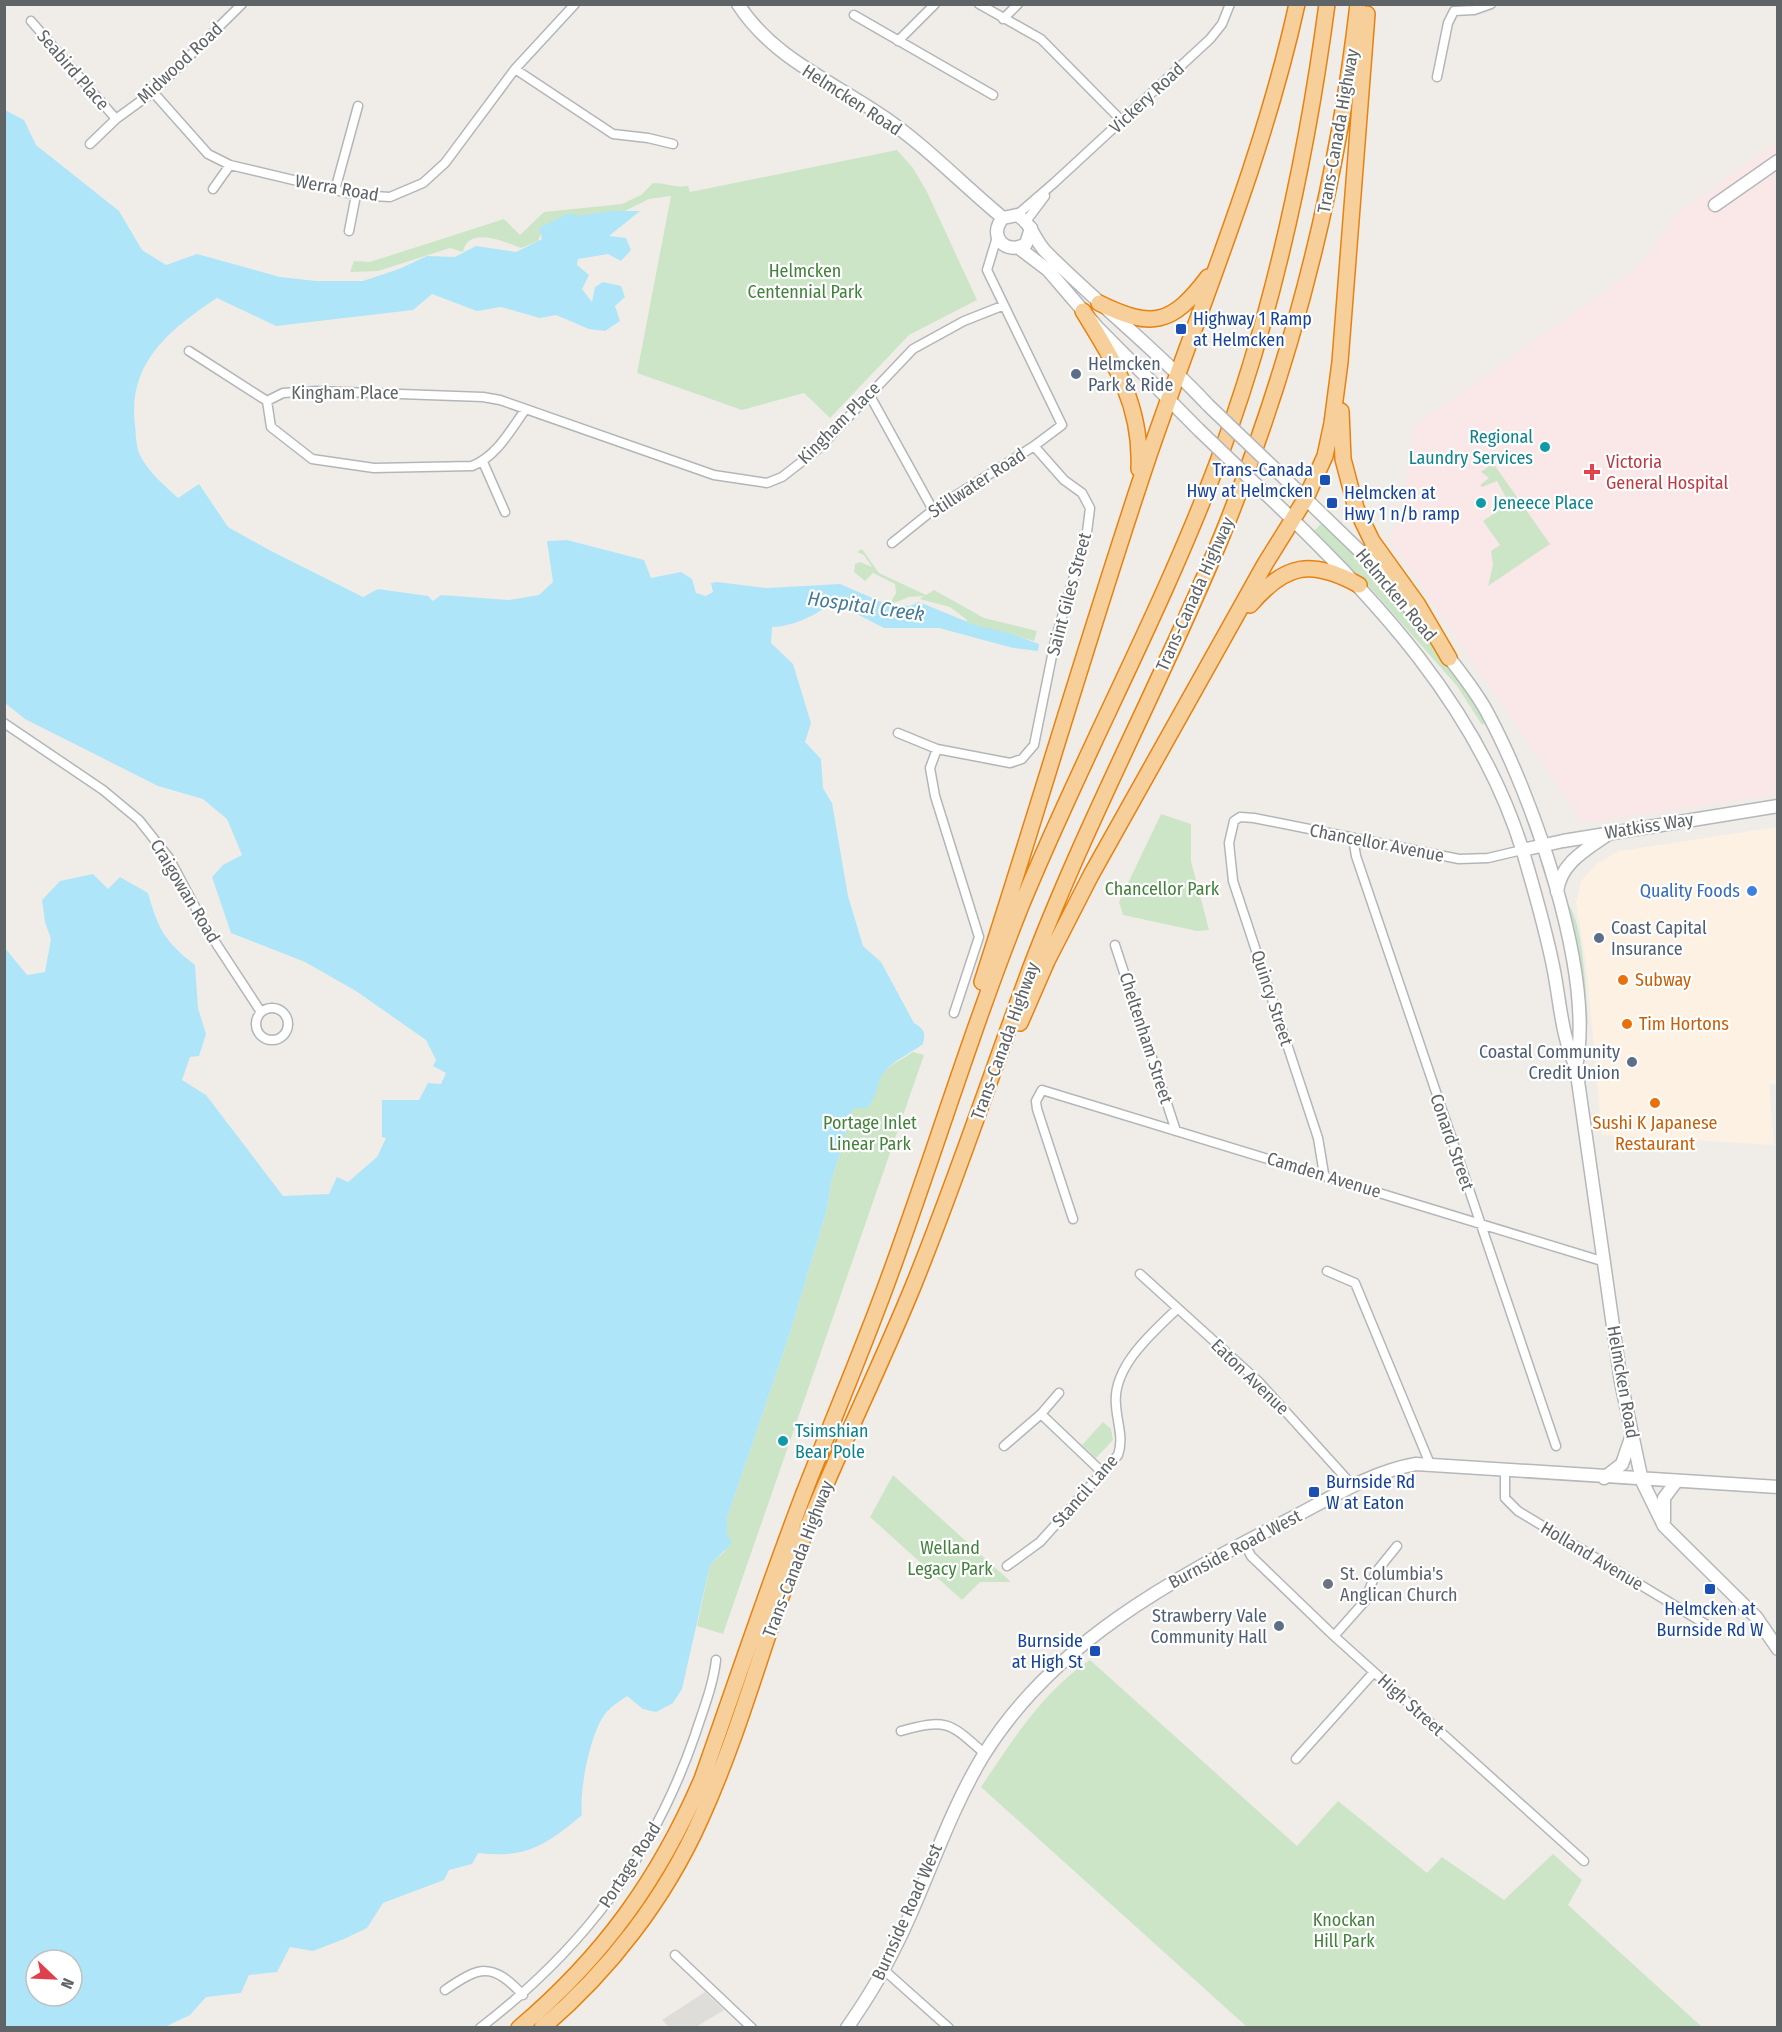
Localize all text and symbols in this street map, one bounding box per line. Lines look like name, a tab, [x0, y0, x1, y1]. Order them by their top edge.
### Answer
street label: Midwood Road	[133, 18, 227, 108]
street label: Seabird Place	[32, 25, 114, 115]
street label: Trans-Canada Highway	[1313, 47, 1363, 215]
street label: Vickery Road	[1105, 58, 1189, 138]
street label: Helmcken Road	[798, 60, 906, 140]
street label: Werra Road	[293, 170, 381, 206]
park label: Helmcken Centennial Park	[748, 260, 863, 303]
place label: Highway 1 Ramp at Helmcken	[1193, 308, 1312, 351]
marker: Highway 1 Ramp at Helmcken	[1174, 322, 1188, 336]
place label: Helmcken Park & Ride	[1088, 353, 1173, 396]
marker: Helmcken Park & Ride	[1069, 367, 1083, 381]
street label: Kingham Place	[793, 377, 885, 469]
street label: Kingham Place	[291, 382, 399, 404]
place label: Regional Laundry Services	[1409, 426, 1533, 469]
marker: Regional Laundry Services	[1538, 440, 1552, 454]
street label: Stillwater Road	[924, 443, 1030, 523]
place label: Victoria General Hospital	[1606, 451, 1729, 494]
place label: Trans-Canada Hwy at Helmcken	[1186, 459, 1313, 502]
marker: Victoria General Hospital	[1583, 463, 1601, 481]
marker: Trans-Canada Hwy at Helmcken	[1318, 473, 1332, 487]
place label: Helmcken at Hwy 1 n/b ramp	[1344, 482, 1460, 525]
place label: Jeneece Place	[1493, 492, 1594, 514]
marker: Helmcken at Hwy 1 n/b ramp	[1325, 496, 1339, 510]
marker: Jeneece Place	[1474, 496, 1488, 510]
street label: Trans-Canada Highway	[1151, 514, 1239, 674]
street label: Saint Giles Street	[1042, 530, 1096, 658]
street label: Helmcken Road	[1351, 544, 1441, 646]
water label: Hospital Creek	[806, 586, 926, 626]
street label: Watkiss Way	[1603, 808, 1695, 844]
street label: Chancellor Avenue	[1308, 819, 1446, 867]
street label: Craigowan Road	[145, 835, 225, 947]
park label: Chancellor Park	[1105, 878, 1220, 900]
place label: Quality Foods	[1640, 880, 1740, 902]
marker: Quality Foods	[1745, 884, 1759, 898]
place label: Coast Capital Insurance	[1611, 917, 1707, 960]
marker: Coast Capital Insurance	[1592, 931, 1606, 945]
street label: Quincy Street	[1246, 948, 1298, 1049]
street label: Trans-Canada Highway	[966, 959, 1044, 1123]
place label: Subway	[1635, 969, 1691, 991]
street label: Cheltenham Street	[1114, 970, 1178, 1107]
marker: Subway	[1616, 973, 1630, 987]
place label: Tim Hortons	[1639, 1013, 1729, 1035]
marker: Tim Hortons	[1620, 1017, 1634, 1031]
place label: Coastal Community Credit Union	[1479, 1041, 1620, 1084]
marker: Coastal Community Credit Union	[1625, 1055, 1639, 1069]
street label: Conard Street	[1425, 1091, 1479, 1193]
marker: Sushi K Japanese Restaurant	[1648, 1096, 1662, 1110]
park label: Portage Inlet Linear Park	[823, 1112, 917, 1155]
place label: Sushi K Japanese Restaurant	[1593, 1112, 1718, 1155]
street label: Camden Avenue	[1264, 1147, 1384, 1203]
street label: Helmcken Road	[1602, 1324, 1644, 1440]
street label: Eaton Avenue	[1206, 1334, 1294, 1420]
place label: Tsimshian Bear Pole	[795, 1420, 869, 1463]
marker: Tsimshian Bear Pole	[776, 1434, 790, 1448]
street label: Stancil Lane	[1047, 1450, 1123, 1532]
place label: Burnside Rd W at Eaton	[1326, 1471, 1415, 1514]
street label: Trans-Canada Highway	[758, 1477, 838, 1641]
marker: Burnside Rd W at Eaton	[1307, 1485, 1321, 1499]
street label: Burnside Road West	[1165, 1505, 1305, 1593]
street label: Holland Avenue	[1537, 1517, 1647, 1595]
park label: Welland Legacy Park	[907, 1537, 993, 1580]
place label: St. Columbia's Anglican Church	[1340, 1563, 1458, 1606]
marker: St. Columbia's Anglican Church	[1321, 1577, 1335, 1591]
marker: Helmcken at Burnside Rd W	[1703, 1582, 1717, 1596]
place label: Helmcken at Burnside Rd W	[1657, 1598, 1764, 1641]
place label: Strawberry Vale Community Hall	[1150, 1605, 1267, 1648]
marker: Strawberry Vale Community Hall	[1272, 1619, 1286, 1633]
place label: Burnside at High St	[1012, 1630, 1083, 1673]
marker: Burnside at High St	[1088, 1644, 1102, 1658]
street label: High Street	[1373, 1669, 1449, 1741]
street label: Portage Road	[594, 1818, 666, 1912]
street label: Burnside Road West	[867, 1840, 947, 1984]
park label: Knockan Hill Park	[1313, 1909, 1375, 1952]
north arrow	[24, 1948, 84, 2008]
text: N	[57, 1976, 78, 1992]

